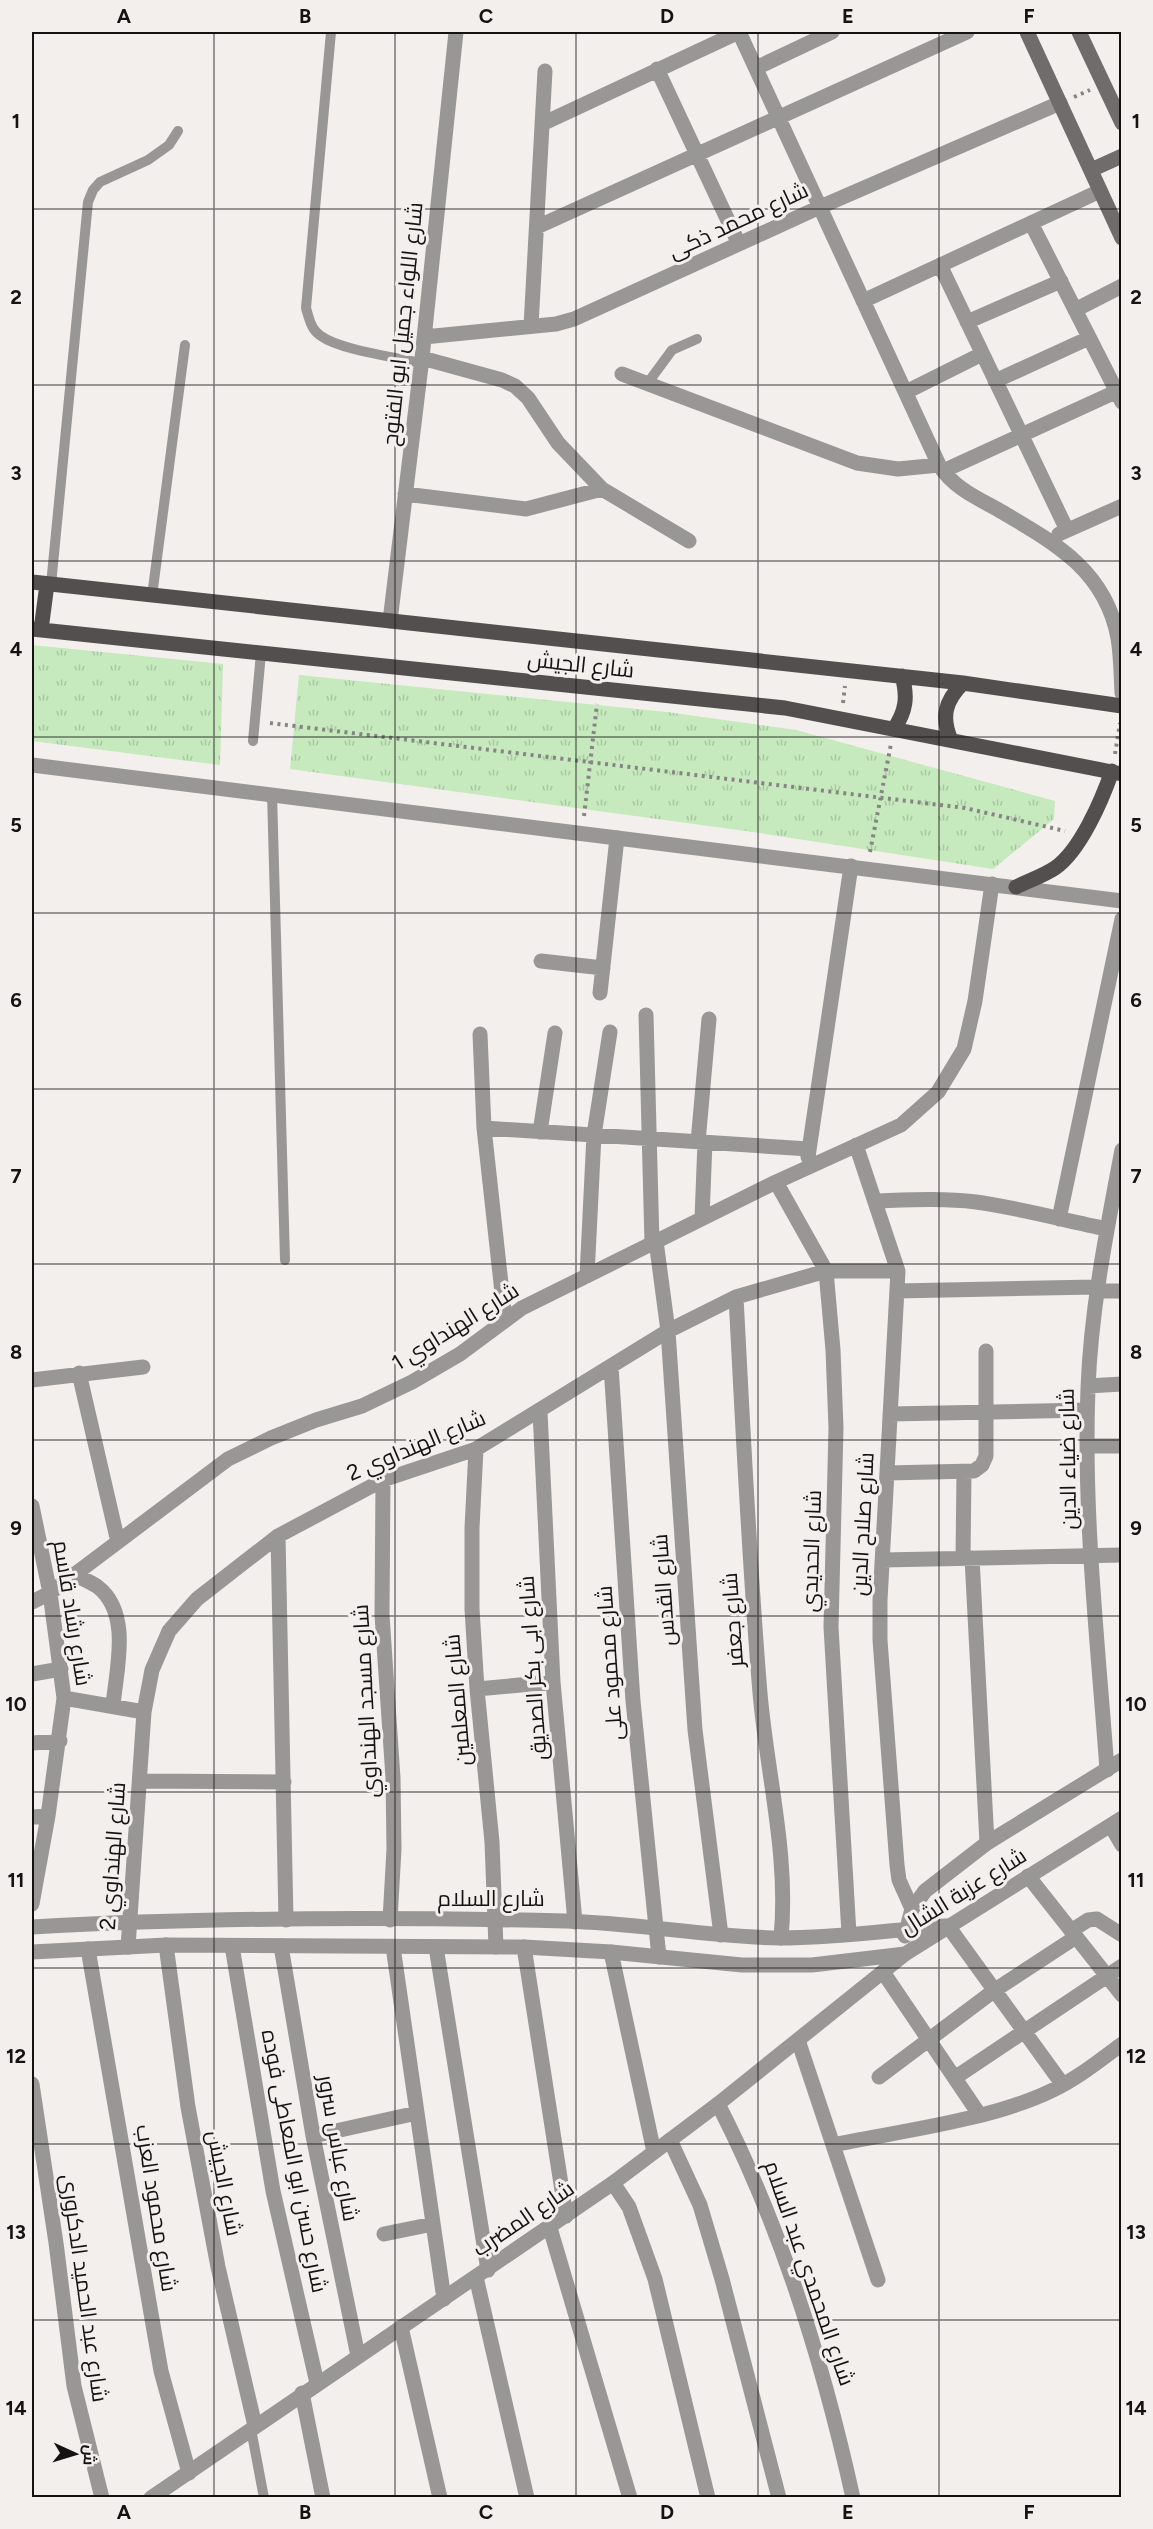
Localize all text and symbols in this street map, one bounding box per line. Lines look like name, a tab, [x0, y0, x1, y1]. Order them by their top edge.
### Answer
text: A	[117, 4, 132, 28]
text: B	[299, 4, 311, 28]
text: C	[479, 4, 493, 28]
text: D	[660, 4, 674, 28]
text: E	[842, 4, 854, 28]
text: F	[1023, 4, 1035, 28]
text: 1	[12, 109, 20, 133]
text: 1	[1132, 109, 1140, 133]
street label: شارع محمد ذكى	[664, 176, 813, 266]
street label: شارع اللواء جميل ابو الفتوح	[376, 201, 430, 447]
text: 2	[10, 285, 22, 309]
text: 2	[1130, 285, 1142, 309]
text: 3	[10, 461, 22, 485]
text: 3	[1130, 461, 1142, 485]
text: 4	[10, 637, 23, 661]
text: 4	[1130, 637, 1143, 661]
street label: شارع الجيش	[526, 645, 636, 685]
text: 5	[10, 813, 22, 837]
text: 5	[1130, 813, 1142, 837]
text: 6	[10, 988, 22, 1012]
text: 6	[1130, 988, 1142, 1012]
text: 7	[10, 1164, 22, 1188]
text: 7	[1130, 1164, 1142, 1188]
street label: شارع الهنداوي 1	[387, 1277, 525, 1379]
text: 8	[10, 1340, 22, 1364]
text: 8	[1130, 1340, 1142, 1364]
street label: شارع ضياء الدين	[1053, 1388, 1083, 1530]
street label: شارع الهنداوي 2	[343, 1404, 491, 1490]
street label: شارع صلاح الدين	[845, 1451, 881, 1597]
street label: شارع الحديدي	[796, 1489, 830, 1613]
text: 9	[10, 1516, 22, 1540]
text: 9	[1130, 1516, 1142, 1540]
street label: شارع القدس	[646, 1533, 682, 1647]
street label: شارع رشاد قاسم	[46, 1538, 97, 1688]
street label: شارع جعفر	[716, 1572, 750, 1670]
street label: شارع ابى بكر الصديق	[513, 1575, 553, 1761]
street label: شارع محمود على	[591, 1585, 629, 1741]
street label: شارع مسجد الهنداوي	[347, 1603, 387, 1799]
street label: شارع المعلمين	[438, 1633, 478, 1767]
text: 10	[5, 1692, 27, 1716]
text: 10	[1125, 1692, 1147, 1716]
street label: شارع الهنداوي 2	[94, 1781, 134, 1931]
street label: شارع عزبة الشال	[895, 1842, 1032, 1942]
text: 11	[8, 1868, 24, 1892]
text: 11	[1128, 1868, 1144, 1892]
street label: شارع السلام	[437, 1885, 545, 1914]
street label: شارع حسن ابو المعاطى فوده	[255, 2027, 333, 2295]
text: 12	[6, 2044, 26, 2068]
text: 12	[1126, 2044, 1146, 2068]
street label: شارع عباس سرور	[311, 2071, 365, 2224]
street label: شارع محمود العزب	[129, 2122, 183, 2294]
street label: شارع الجيش	[200, 2128, 248, 2238]
street label: شارع المحمدي عبد السلام	[756, 2157, 861, 2390]
street label: شارع عبد الحميد الدكرورى	[54, 2172, 114, 2404]
street label: شارع المضرب	[467, 2175, 580, 2263]
text: 13	[6, 2220, 26, 2244]
text: 13	[1126, 2220, 1146, 2244]
text: 14	[5, 2396, 27, 2420]
text: 14	[1125, 2396, 1147, 2420]
north arrow	[45, 2424, 105, 2484]
text: ش	[79, 2444, 100, 2466]
text: A	[117, 2500, 132, 2524]
text: B	[299, 2500, 311, 2524]
text: C	[479, 2500, 493, 2524]
text: D	[660, 2500, 674, 2524]
text: E	[842, 2500, 854, 2524]
text: F	[1023, 2500, 1035, 2524]

